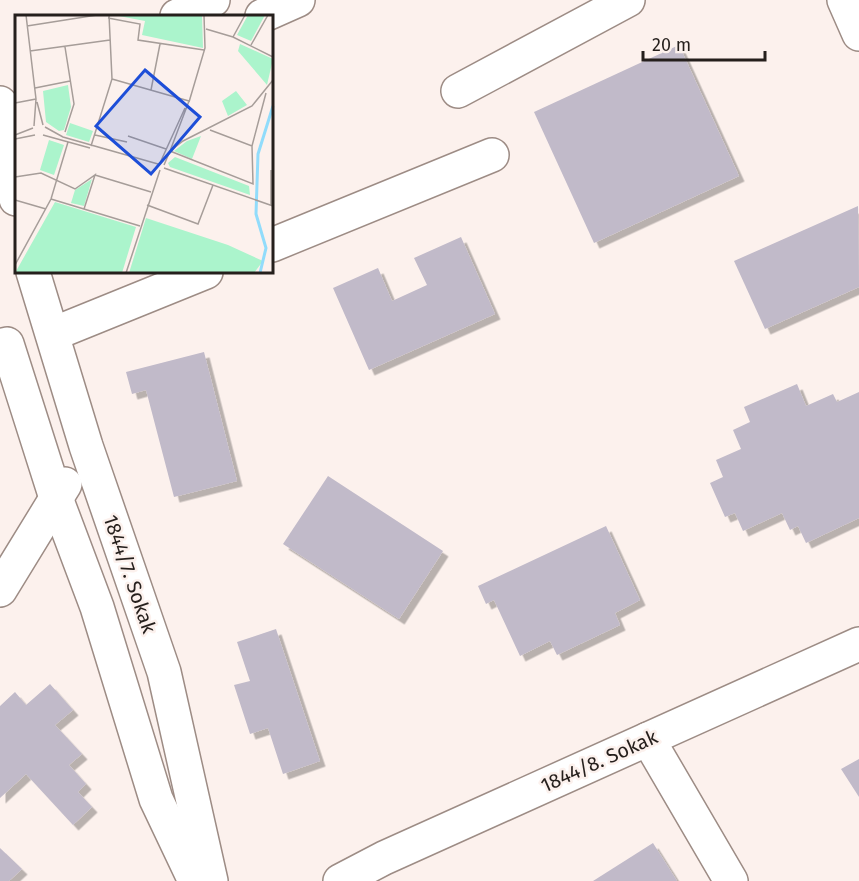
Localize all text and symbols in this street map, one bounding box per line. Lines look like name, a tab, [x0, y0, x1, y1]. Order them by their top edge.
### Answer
inset map	[15, 15, 273, 273]
scale bar	[643, 24, 764, 62]
text: 20 m	[652, 34, 691, 56]
street label: 1844/7. Sokak	[99, 512, 162, 637]
street label: 1844/8. Sokak	[537, 724, 662, 797]

